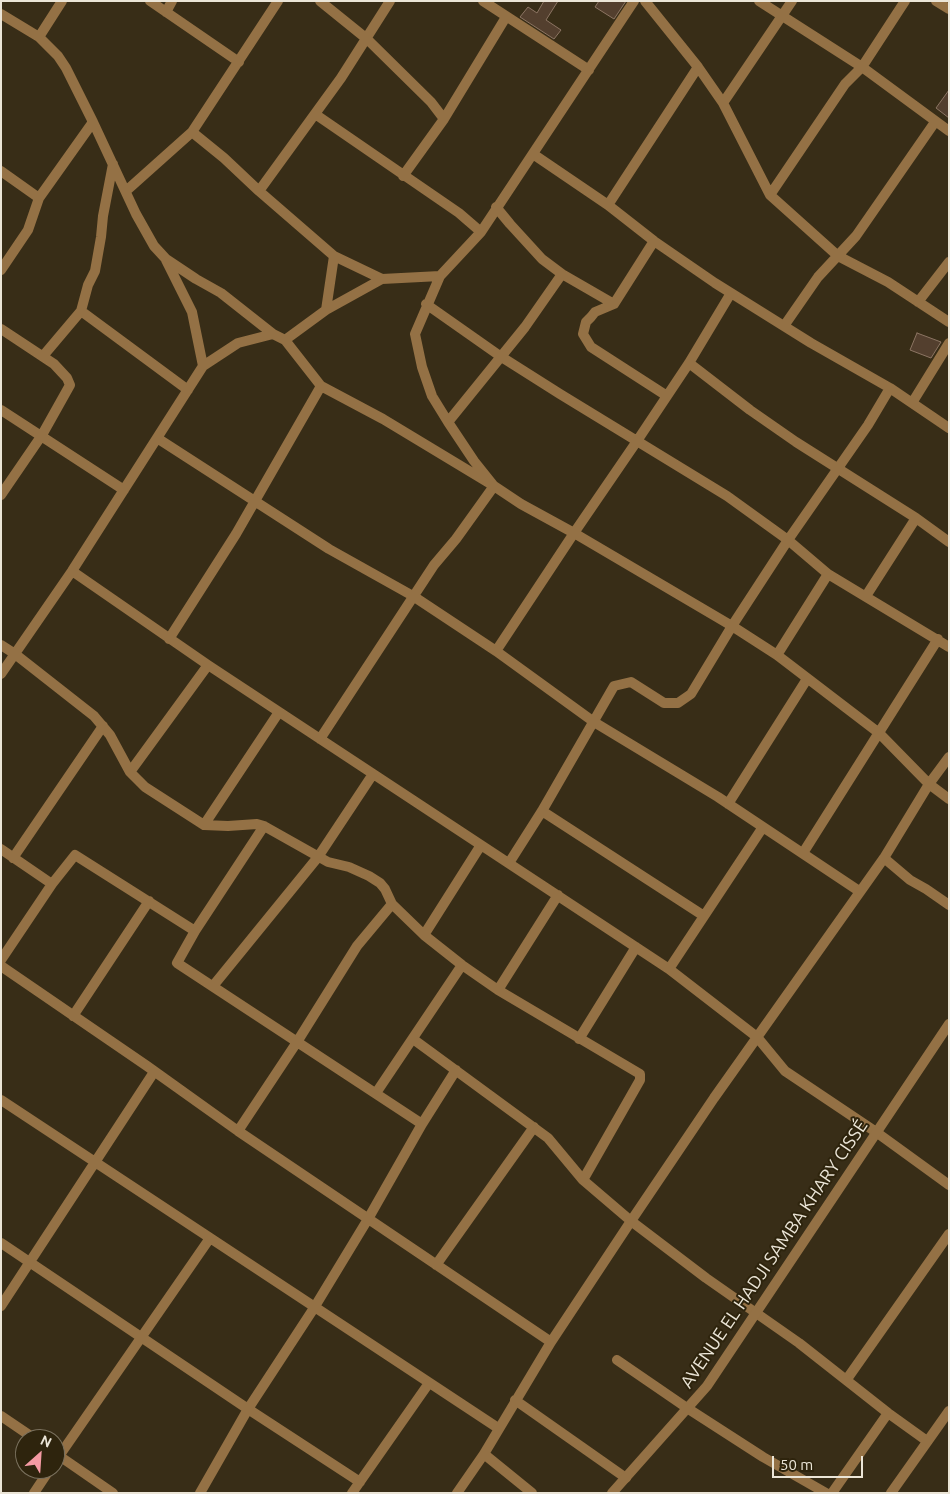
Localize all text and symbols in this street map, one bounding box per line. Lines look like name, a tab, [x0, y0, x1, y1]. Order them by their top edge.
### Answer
street label: AVENUE EL HADJI SAMBA KHARY CISSÉ	[676, 1116, 872, 1392]
north arrow	[15, 1429, 65, 1479]
text: N	[38, 1432, 54, 1451]
scale bar	[775, 1446, 866, 1478]
text: 50 m	[780, 1456, 813, 1473]

